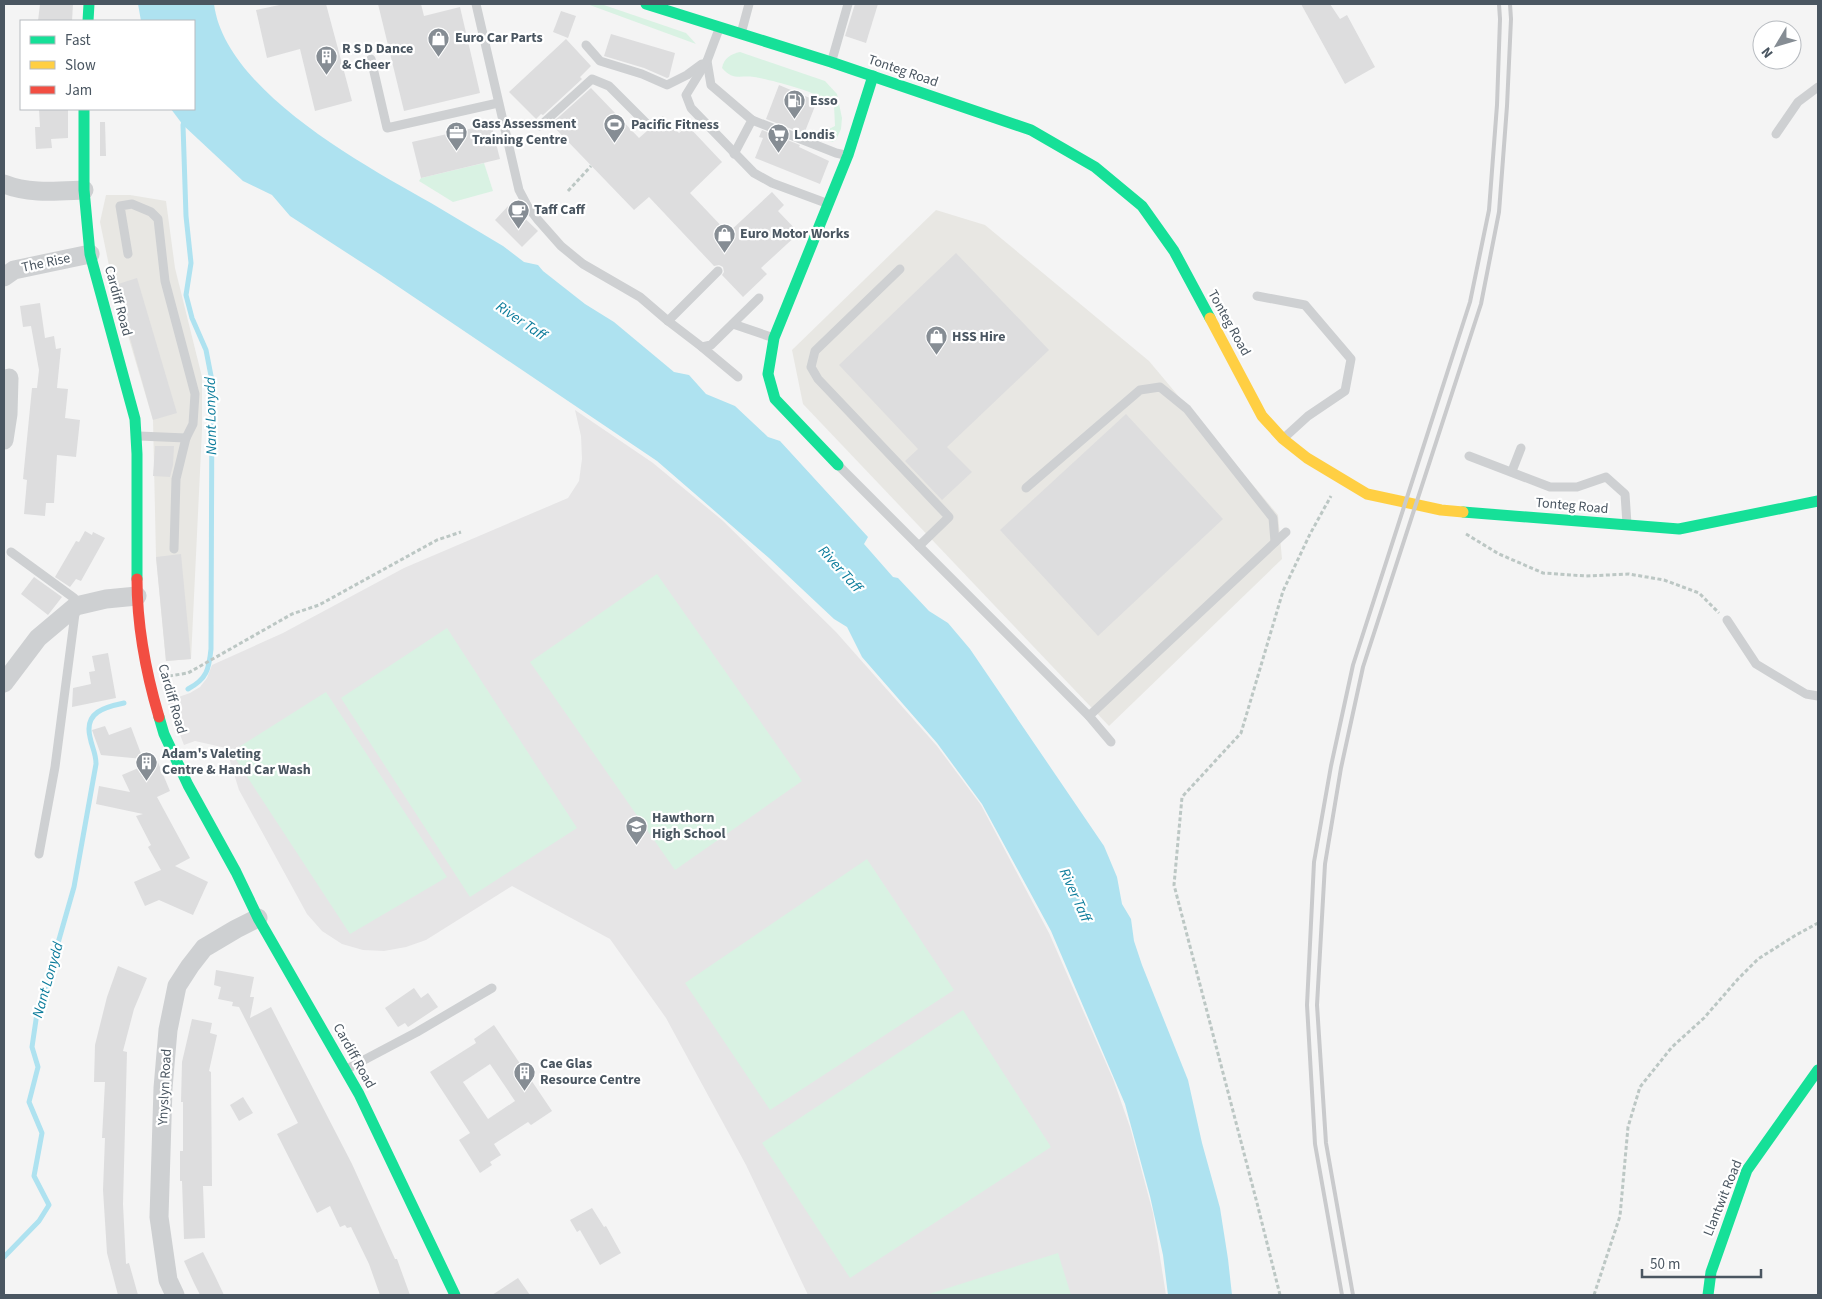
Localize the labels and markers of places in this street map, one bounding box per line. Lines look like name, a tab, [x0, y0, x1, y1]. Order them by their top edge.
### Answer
shop icon: Euro Car Parts	[427, 26, 451, 57]
place label: Euro Car Parts	[455, 28, 543, 48]
place label: R S D Dance & Cheer	[342, 39, 413, 75]
building icon: R S D Dance & Cheer	[314, 45, 338, 76]
fuel station icon: Esso	[782, 89, 806, 120]
place label: Esso	[810, 91, 838, 111]
sports icon: Pacific Fitness	[603, 113, 627, 144]
place label: Gass Assessment Training Centre	[472, 114, 577, 150]
place label: Pacific Fitness	[631, 115, 719, 135]
office icon: Gass Assessment Training Centre	[444, 120, 468, 151]
supermarket icon: Londis	[766, 123, 790, 154]
place label: Londis	[794, 125, 835, 145]
cafe icon: Taff Caff	[506, 198, 530, 229]
place label: Taff Caff	[534, 200, 586, 220]
shop icon: Euro Motor Works	[712, 222, 736, 253]
place label: Euro Motor Works	[740, 224, 850, 244]
shop icon: HSS Hire	[924, 325, 948, 356]
place label: HSS Hire	[952, 327, 1006, 347]
place label: Adam's Valeting Centre & Hand Car Wash	[161, 744, 311, 780]
building icon: Adam's Valeting Centre & Hand Car Wash	[134, 750, 158, 781]
place label: Hawthorn High School	[652, 808, 725, 844]
school or university icon: Hawthorn High School	[624, 814, 648, 845]
place label: Cae Glas Resource Centre	[540, 1054, 641, 1090]
building icon: Cae Glas Resource Centre	[512, 1060, 536, 1091]

